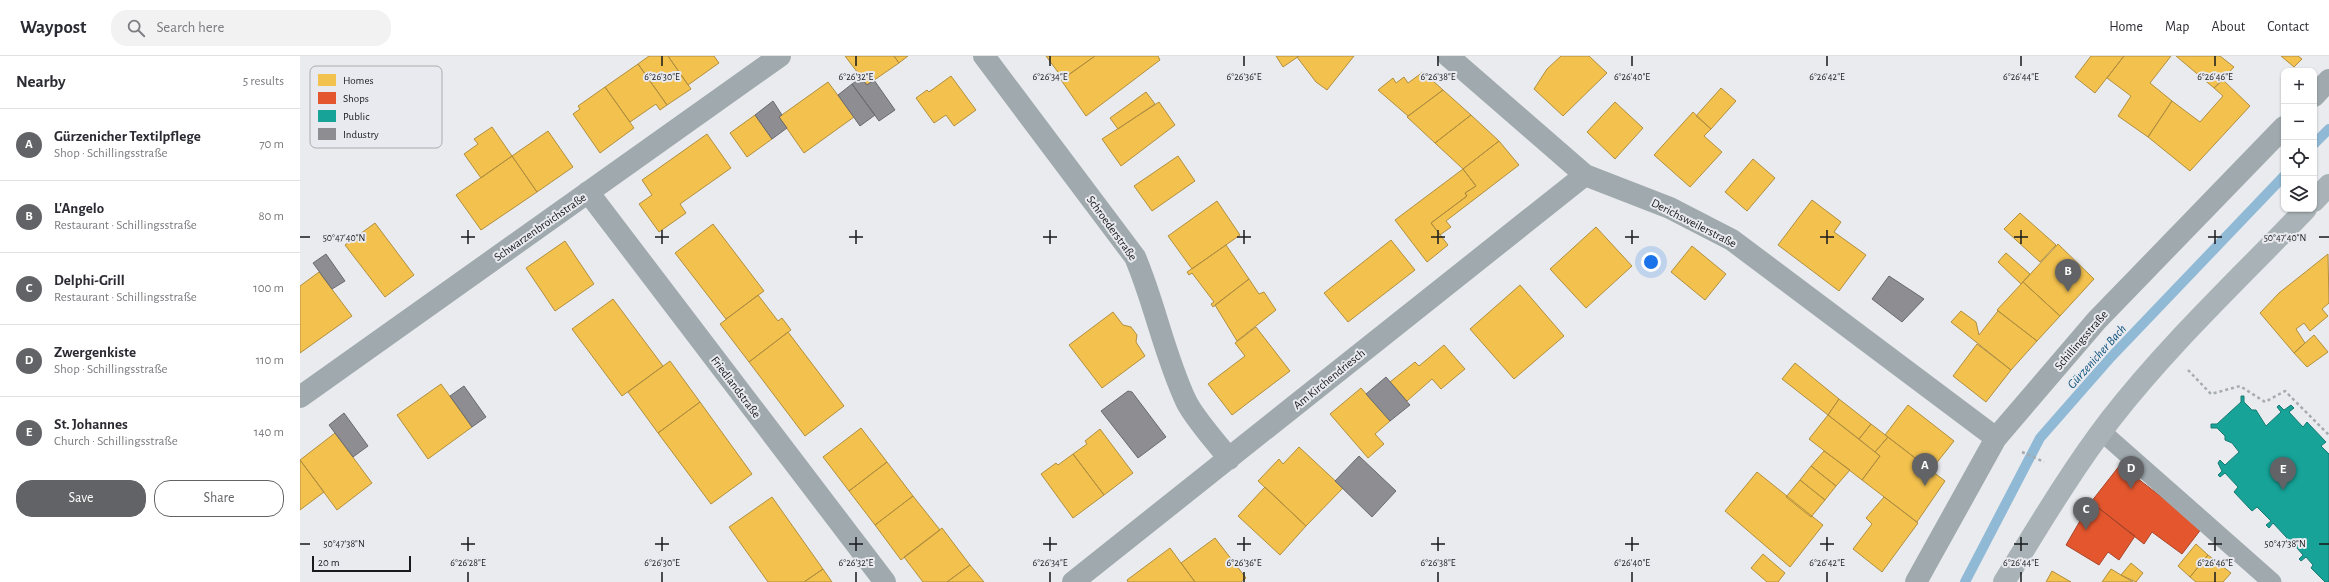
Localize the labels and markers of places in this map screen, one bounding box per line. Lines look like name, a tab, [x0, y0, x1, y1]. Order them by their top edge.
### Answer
pin: B	[2055, 259, 2081, 292]
pin: A	[1912, 453, 1938, 486]
pin: D	[2118, 456, 2144, 489]
pin: E	[2270, 457, 2296, 490]
pin: C	[2073, 497, 2099, 530]

